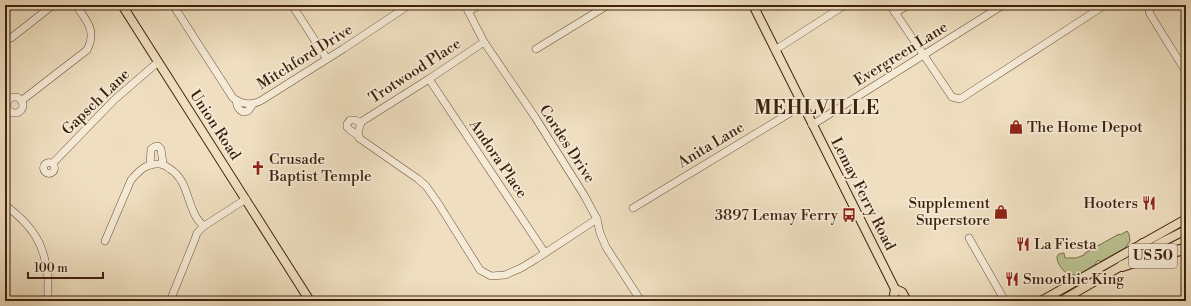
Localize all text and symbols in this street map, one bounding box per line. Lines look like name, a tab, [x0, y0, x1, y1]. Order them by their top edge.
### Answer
street label: Evergreen Lane	[851, 18, 951, 90]
street label: Mitchford Drive	[254, 20, 356, 94]
street label: Trotwood Place	[365, 34, 465, 108]
street label: Gapsch Lane	[58, 65, 134, 139]
street label: Union Road	[185, 86, 245, 164]
district label: MEHLVILLE	[754, 96, 880, 120]
street label: Cordes Drive	[535, 101, 599, 187]
street label: Andora Place	[464, 115, 531, 202]
street label: Anita Lane	[673, 118, 748, 173]
place label: The Home Depot	[1027, 118, 1143, 137]
shop icon: The Home Depot	[1008, 119, 1024, 135]
street label: Lemay Ferry Road	[826, 134, 900, 254]
place label: Crusade Baptist Temple	[268, 150, 372, 186]
church icon: Crusade Baptist Temple	[250, 160, 266, 176]
place label: Supplement Superstore	[909, 194, 991, 230]
place label: Hooters	[1083, 194, 1138, 213]
restaurant icon: Hooters	[1141, 195, 1157, 211]
shop icon: Supplement Superstore	[993, 204, 1009, 220]
place label: 3897 Lemay Ferry	[715, 206, 839, 225]
bus stop icon: 3897 Lemay Ferry	[841, 207, 857, 223]
place label: La Fiesta	[1034, 235, 1097, 254]
restaurant icon: La Fiesta	[1015, 236, 1031, 252]
road number: US 50	[1129, 244, 1177, 268]
scale bar	[28, 254, 103, 280]
text: 100 m	[34, 261, 68, 276]
place label: Smoothie King	[1023, 270, 1124, 289]
restaurant icon: Smoothie King	[1004, 271, 1020, 287]

